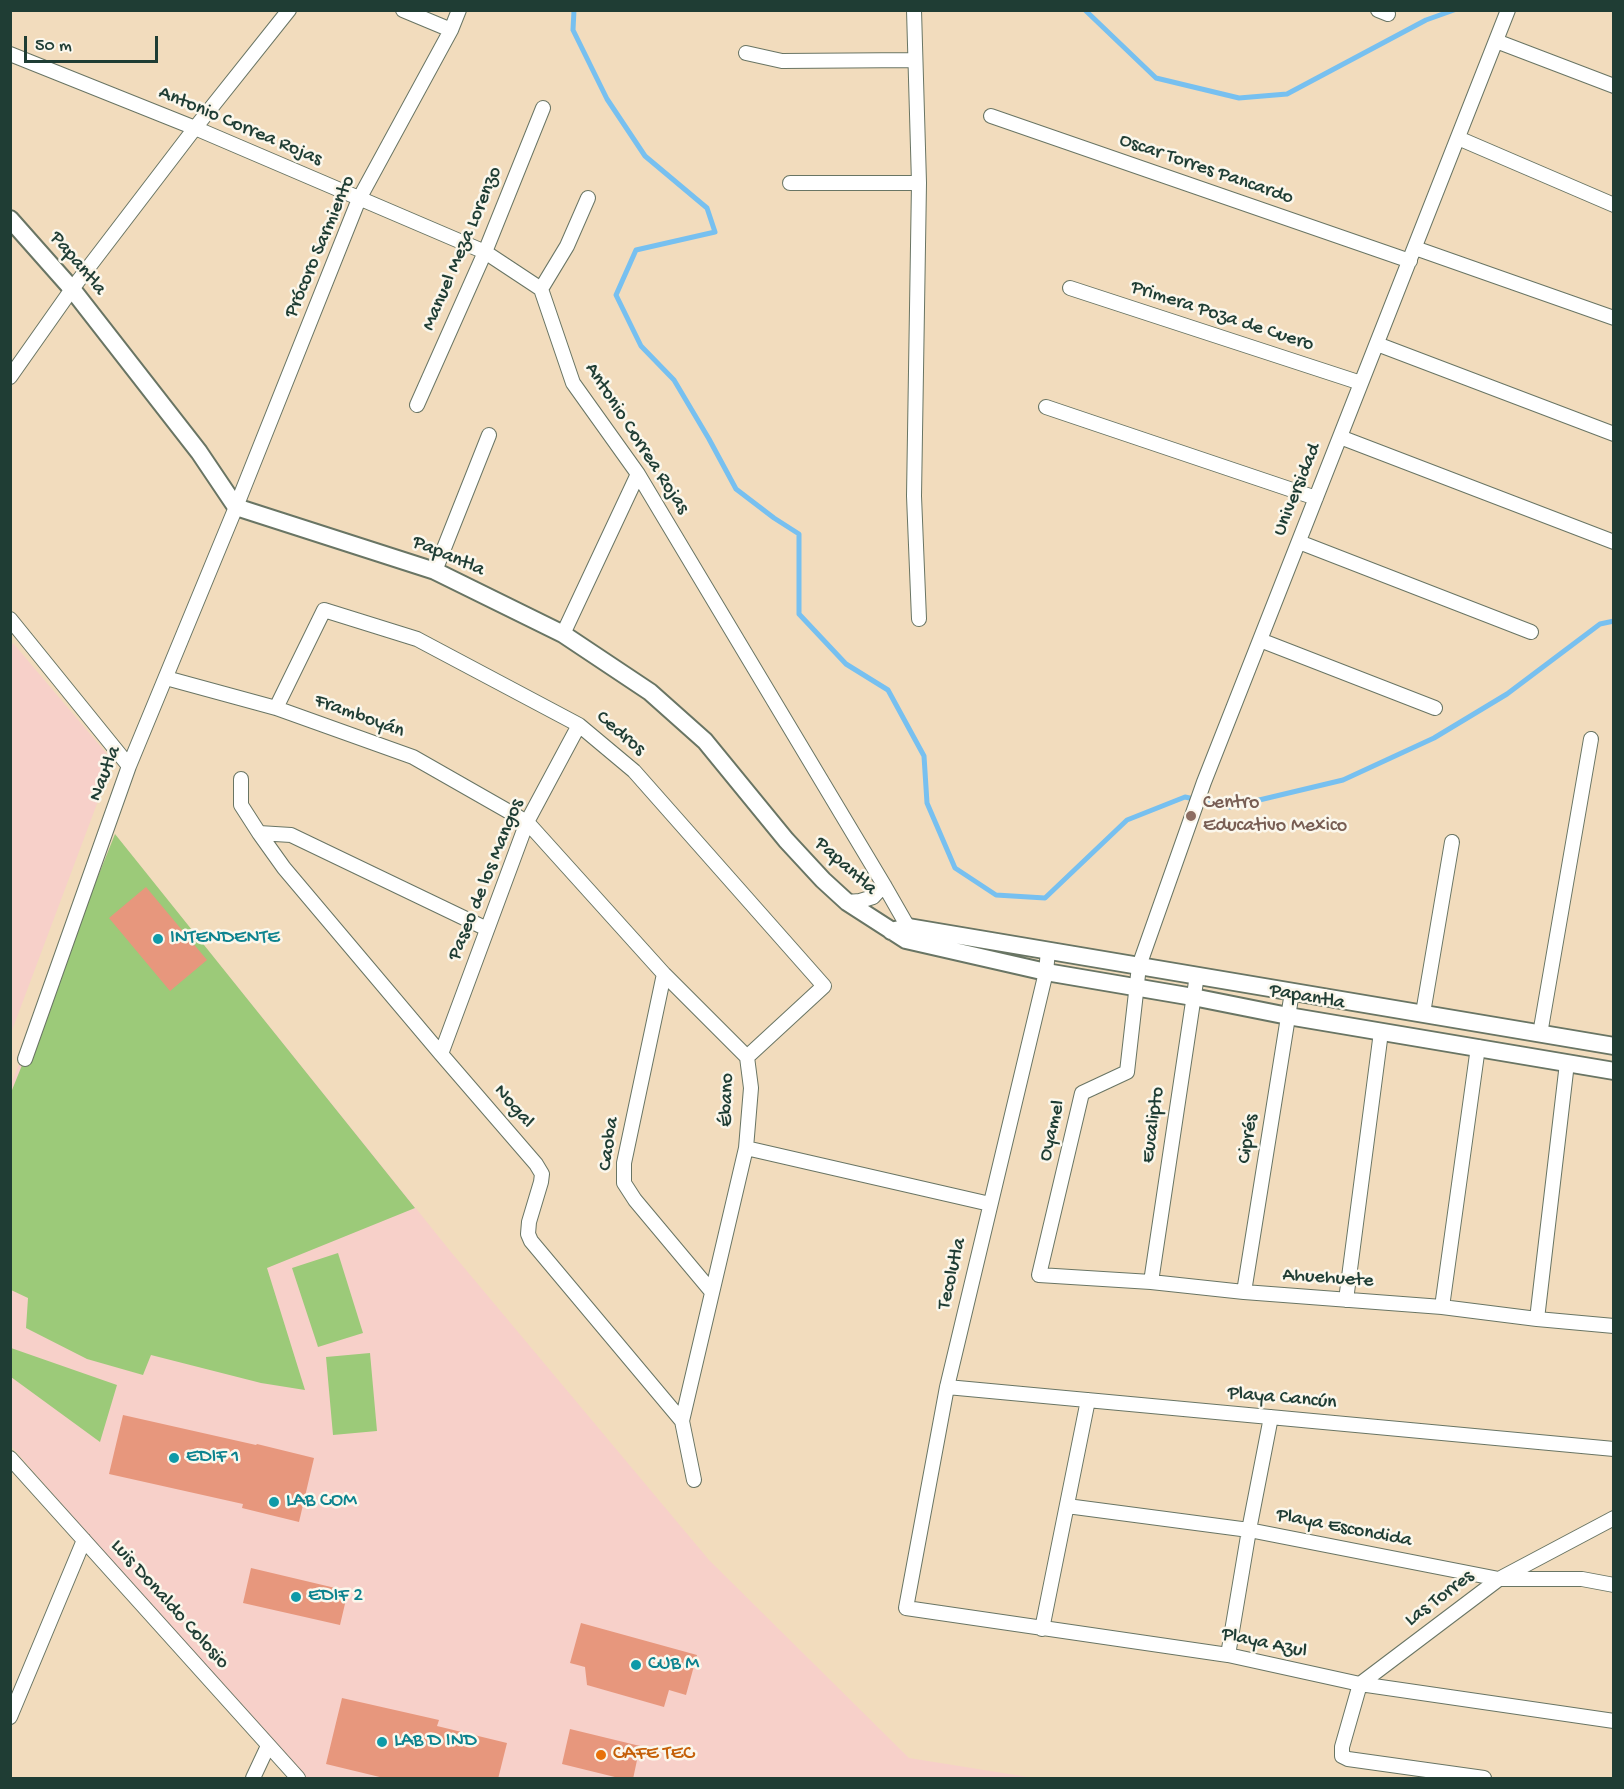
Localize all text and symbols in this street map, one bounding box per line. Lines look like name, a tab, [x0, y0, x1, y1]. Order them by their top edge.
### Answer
scale bar	[27, 24, 160, 62]
text: 50 m	[35, 36, 72, 57]
street label: Antonio Correa Rojas	[155, 82, 325, 172]
street label: Oscar Torres Pancardo	[1116, 129, 1296, 211]
street label: Manuel Meza Lorenzo	[418, 163, 508, 335]
street label: Prócoro Sarmiento	[280, 172, 362, 322]
street label: Papantla	[43, 227, 111, 301]
street label: Primera Poza de Cuero	[1128, 276, 1316, 358]
street label: Antonio Correa Rojas	[578, 359, 694, 519]
street label: Universidad	[1269, 440, 1327, 540]
street label: Papantla	[408, 531, 488, 583]
street label: Framboyán	[311, 690, 407, 744]
street label: Cedros	[590, 706, 650, 762]
street label: Nautla	[85, 743, 127, 805]
place label: Centro Educativo Mexico	[1203, 792, 1347, 839]
street label: Paseo de los Mangos	[444, 796, 530, 964]
marker: Centro Educativo Mexico	[1184, 809, 1198, 823]
street label: Papantla	[809, 833, 881, 901]
place label: INTENDENTE	[170, 927, 280, 951]
marker: INTENDENTE	[151, 932, 165, 946]
street label: Papantla	[1267, 980, 1347, 1016]
street label: Ébano	[716, 1073, 740, 1127]
street label: Nogal	[487, 1080, 539, 1134]
street label: Eucalipto	[1137, 1085, 1171, 1165]
street label: Oyamel	[1034, 1098, 1072, 1164]
street label: Ciprés	[1233, 1113, 1265, 1165]
street label: Caoba	[594, 1116, 626, 1172]
street label: Tecolutla	[933, 1236, 973, 1312]
street label: Ahuehuete	[1282, 1264, 1374, 1294]
street label: Playa Cancún	[1226, 1382, 1338, 1416]
place label: EDIF 1	[186, 1446, 239, 1470]
marker: EDIF 1	[167, 1451, 181, 1465]
place label: LAB COM	[286, 1490, 357, 1514]
marker: LAB COM	[267, 1495, 281, 1509]
street label: Playa Escondida	[1274, 1504, 1414, 1554]
street label: Luis Donaldo Colosio	[104, 1535, 234, 1675]
street label: Las Torres	[1401, 1565, 1479, 1633]
place label: EDIF 2	[308, 1585, 363, 1609]
marker: EDIF 2	[289, 1590, 303, 1604]
street label: Playa Azul	[1219, 1623, 1309, 1665]
place label: CUB M	[648, 1653, 699, 1677]
marker: CUB M	[629, 1658, 643, 1672]
place label: LAB D IND	[394, 1730, 477, 1754]
marker: LAB D IND	[375, 1735, 389, 1749]
place label: CAFE TEC	[613, 1743, 694, 1767]
marker: CAFE TEC	[594, 1748, 608, 1762]

